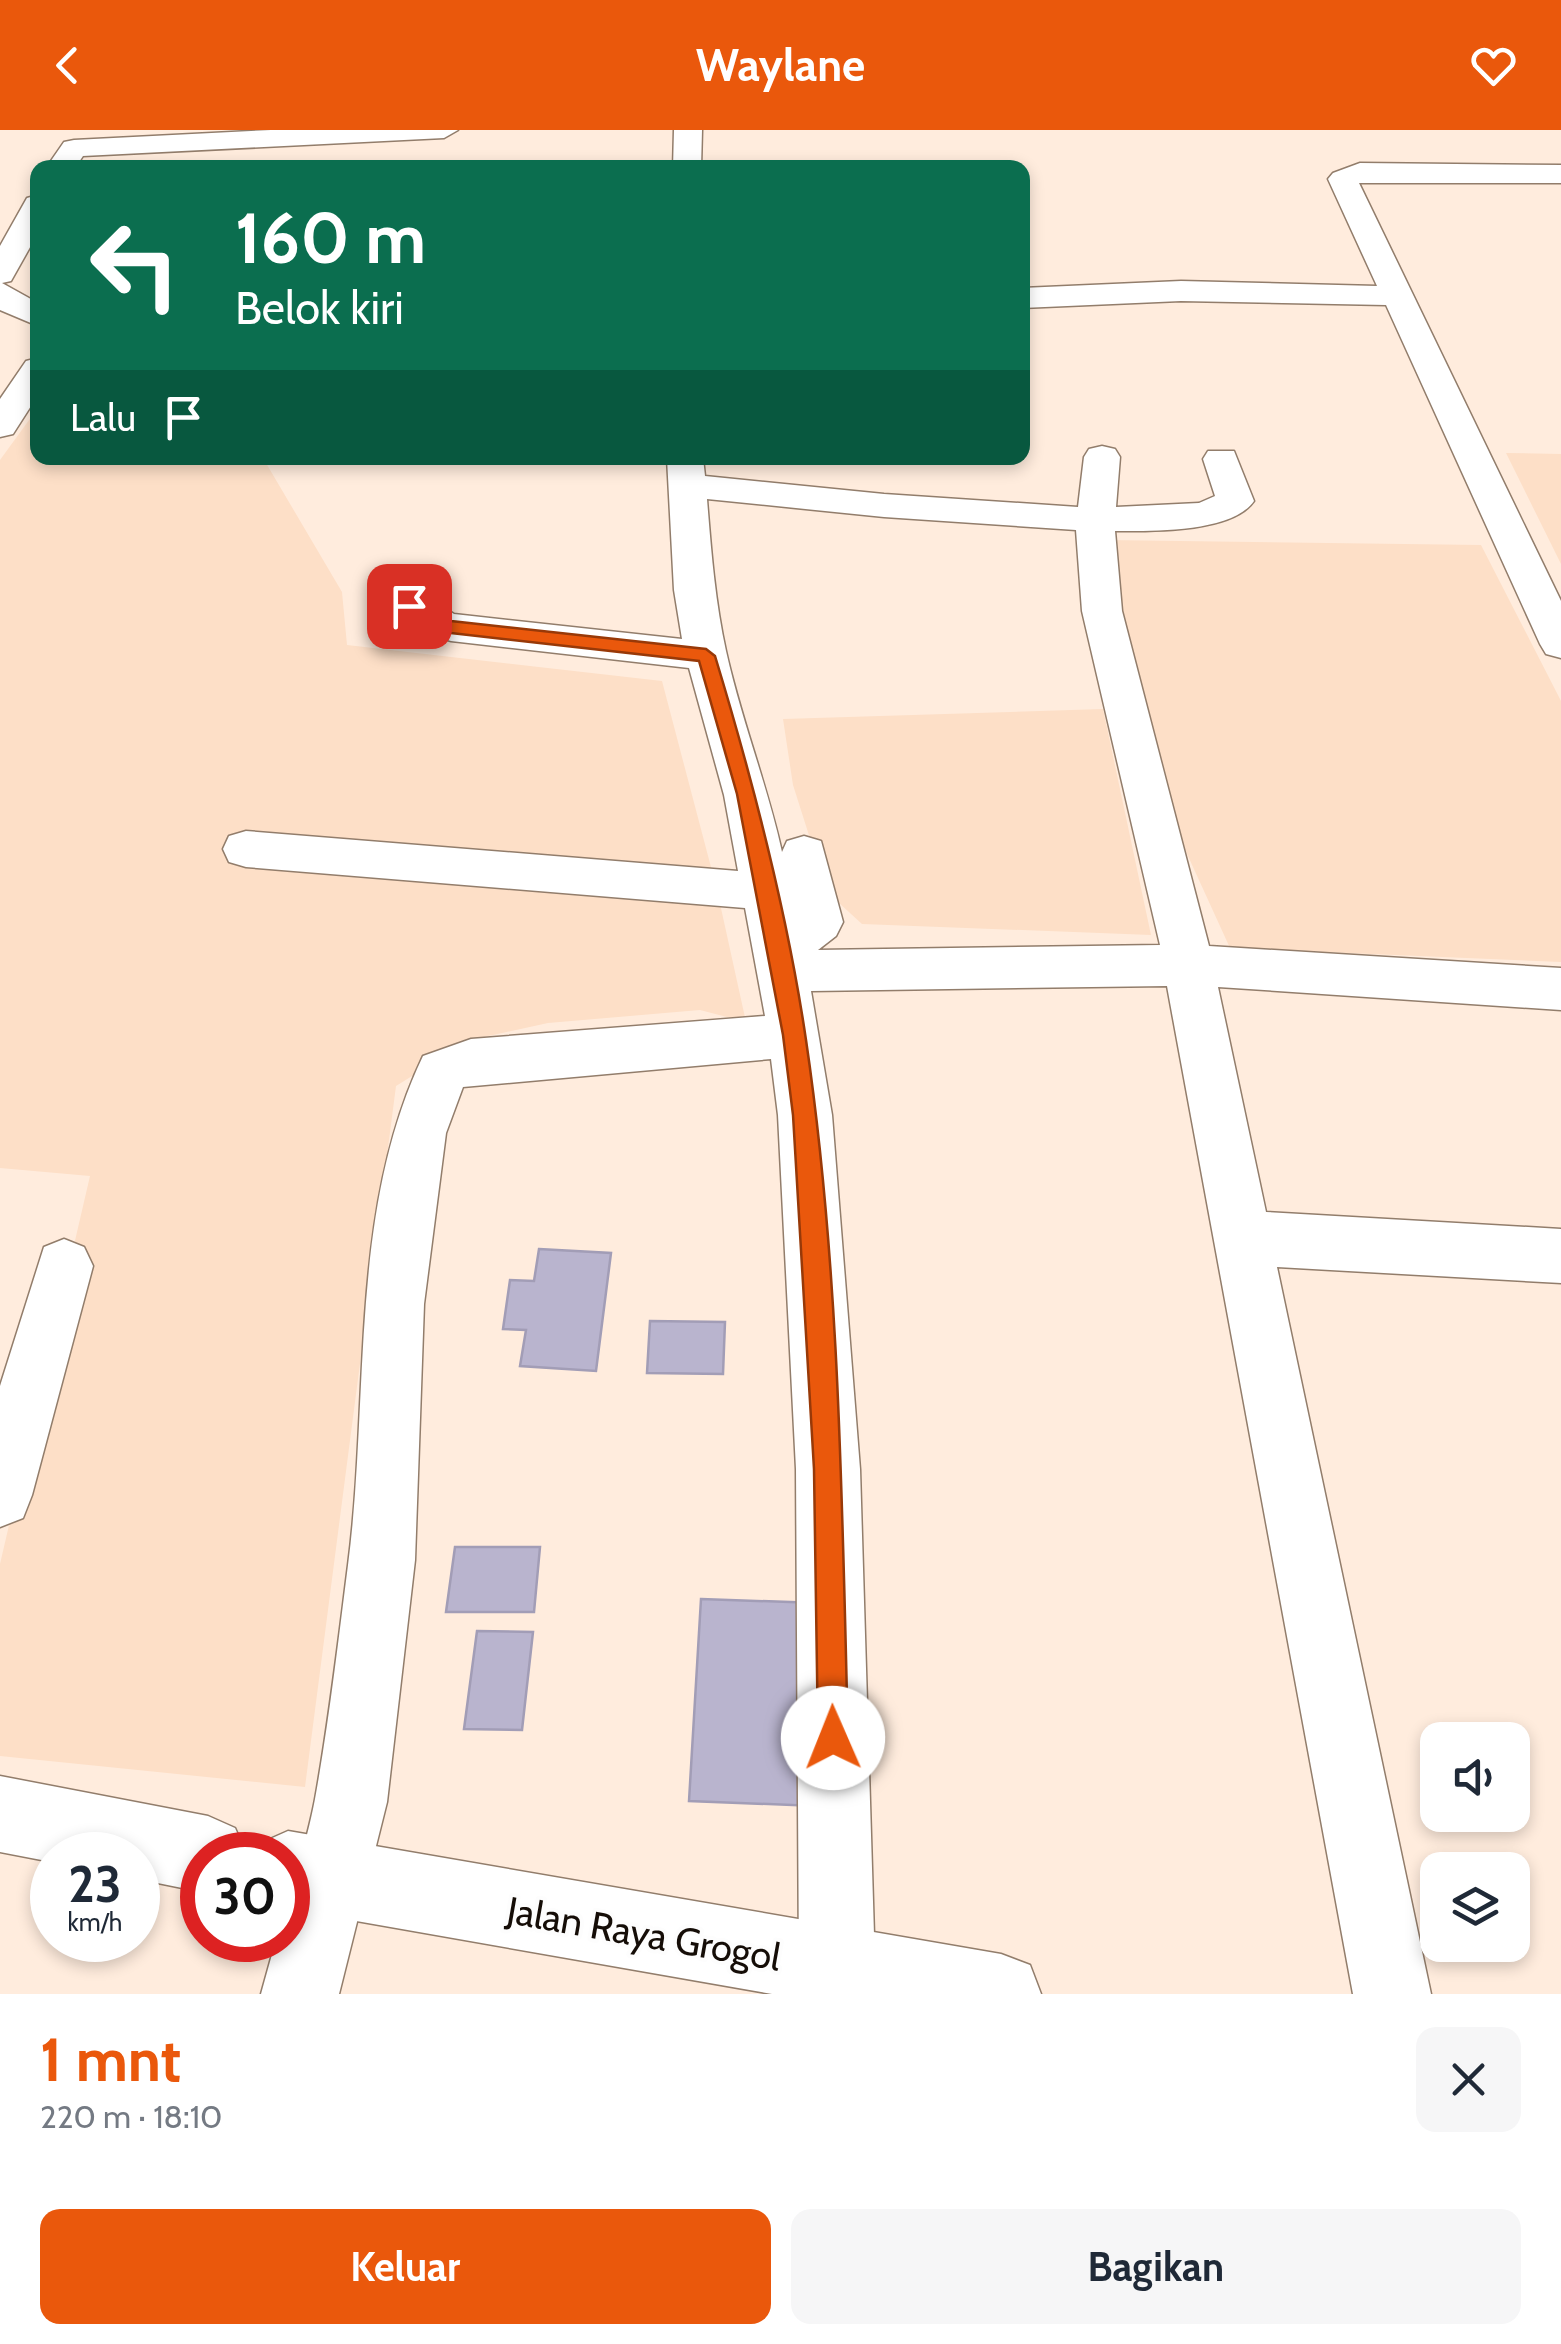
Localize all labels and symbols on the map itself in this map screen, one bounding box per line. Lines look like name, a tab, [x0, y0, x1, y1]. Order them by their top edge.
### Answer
pin	[367, 564, 452, 649]
position arrow	[781, 1686, 885, 1790]
speed limit sign: 30	[180, 1832, 310, 1962]
street label: Jalan Raya Grogol	[503, 1886, 785, 1981]

